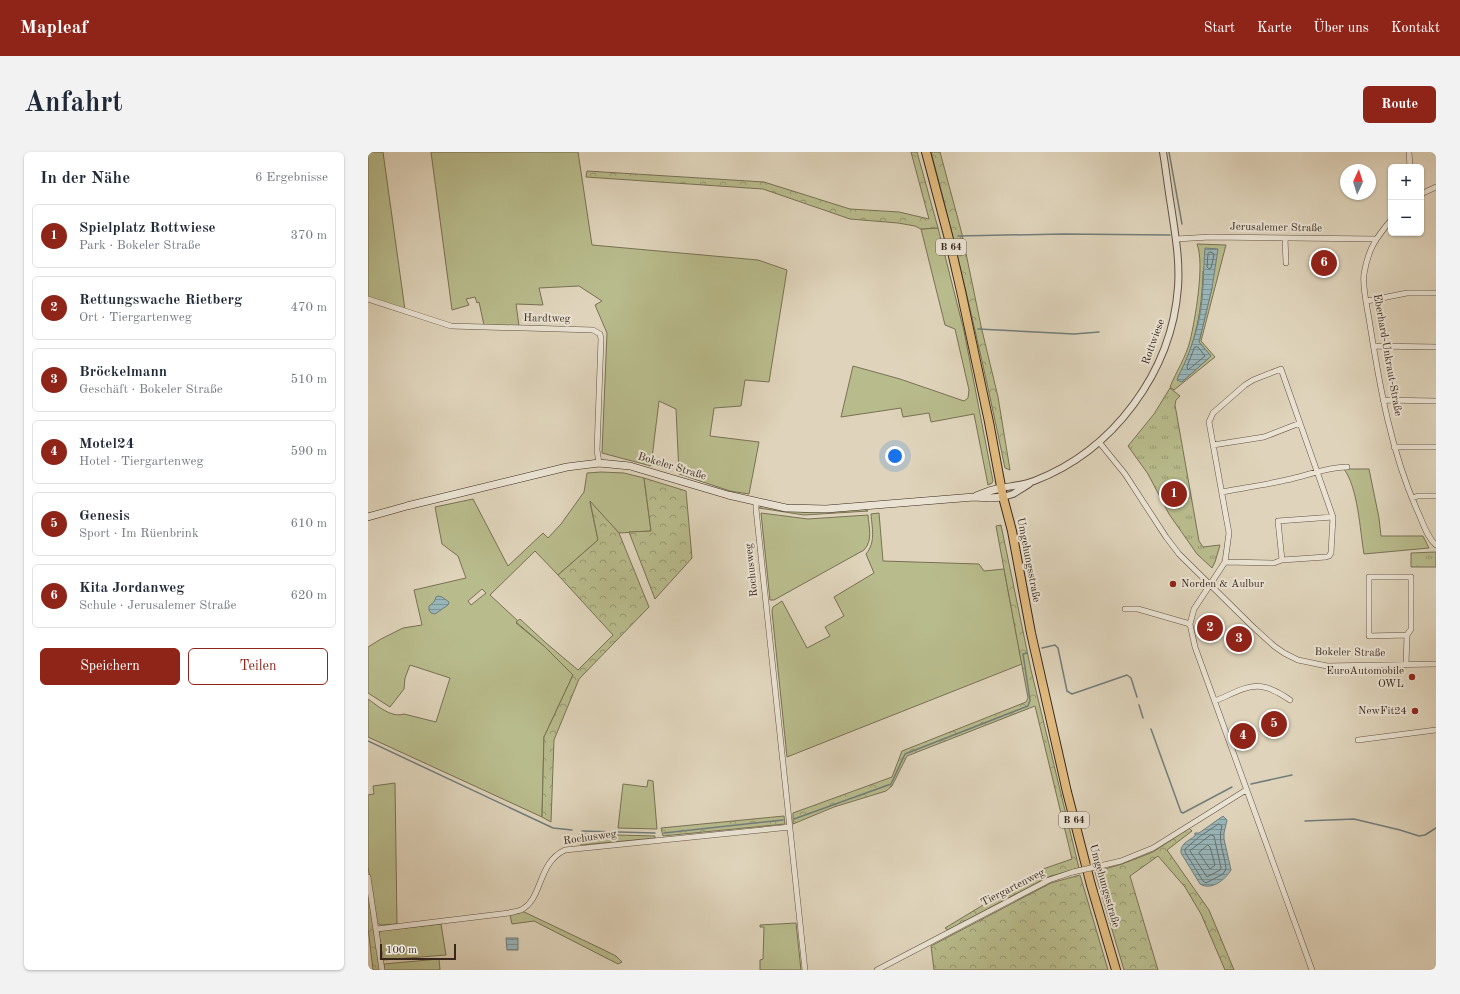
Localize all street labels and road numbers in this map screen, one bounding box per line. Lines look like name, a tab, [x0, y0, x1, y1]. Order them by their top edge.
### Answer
street label: Jerusalemer Straße	[1230, 222, 1322, 234]
road number: B 64	[936, 239, 966, 255]
street label: Eberhard-Unkraut-Straße	[1371, 293, 1403, 417]
street label: Hardtweg	[523, 313, 571, 325]
street label: Rottwiese	[1141, 318, 1167, 366]
street label: Bokeler Straße	[636, 451, 708, 483]
street label: Umgehungsstraße	[1014, 517, 1042, 603]
street label: Rochusweg	[744, 543, 760, 597]
street label: Bokeler Straße	[1314, 647, 1386, 659]
road number: B 64	[1059, 812, 1089, 828]
street label: Rochusweg	[563, 829, 617, 847]
street label: Umgehungsstraße	[1087, 843, 1121, 929]
street label: Tiergartenweg	[979, 867, 1047, 909]

